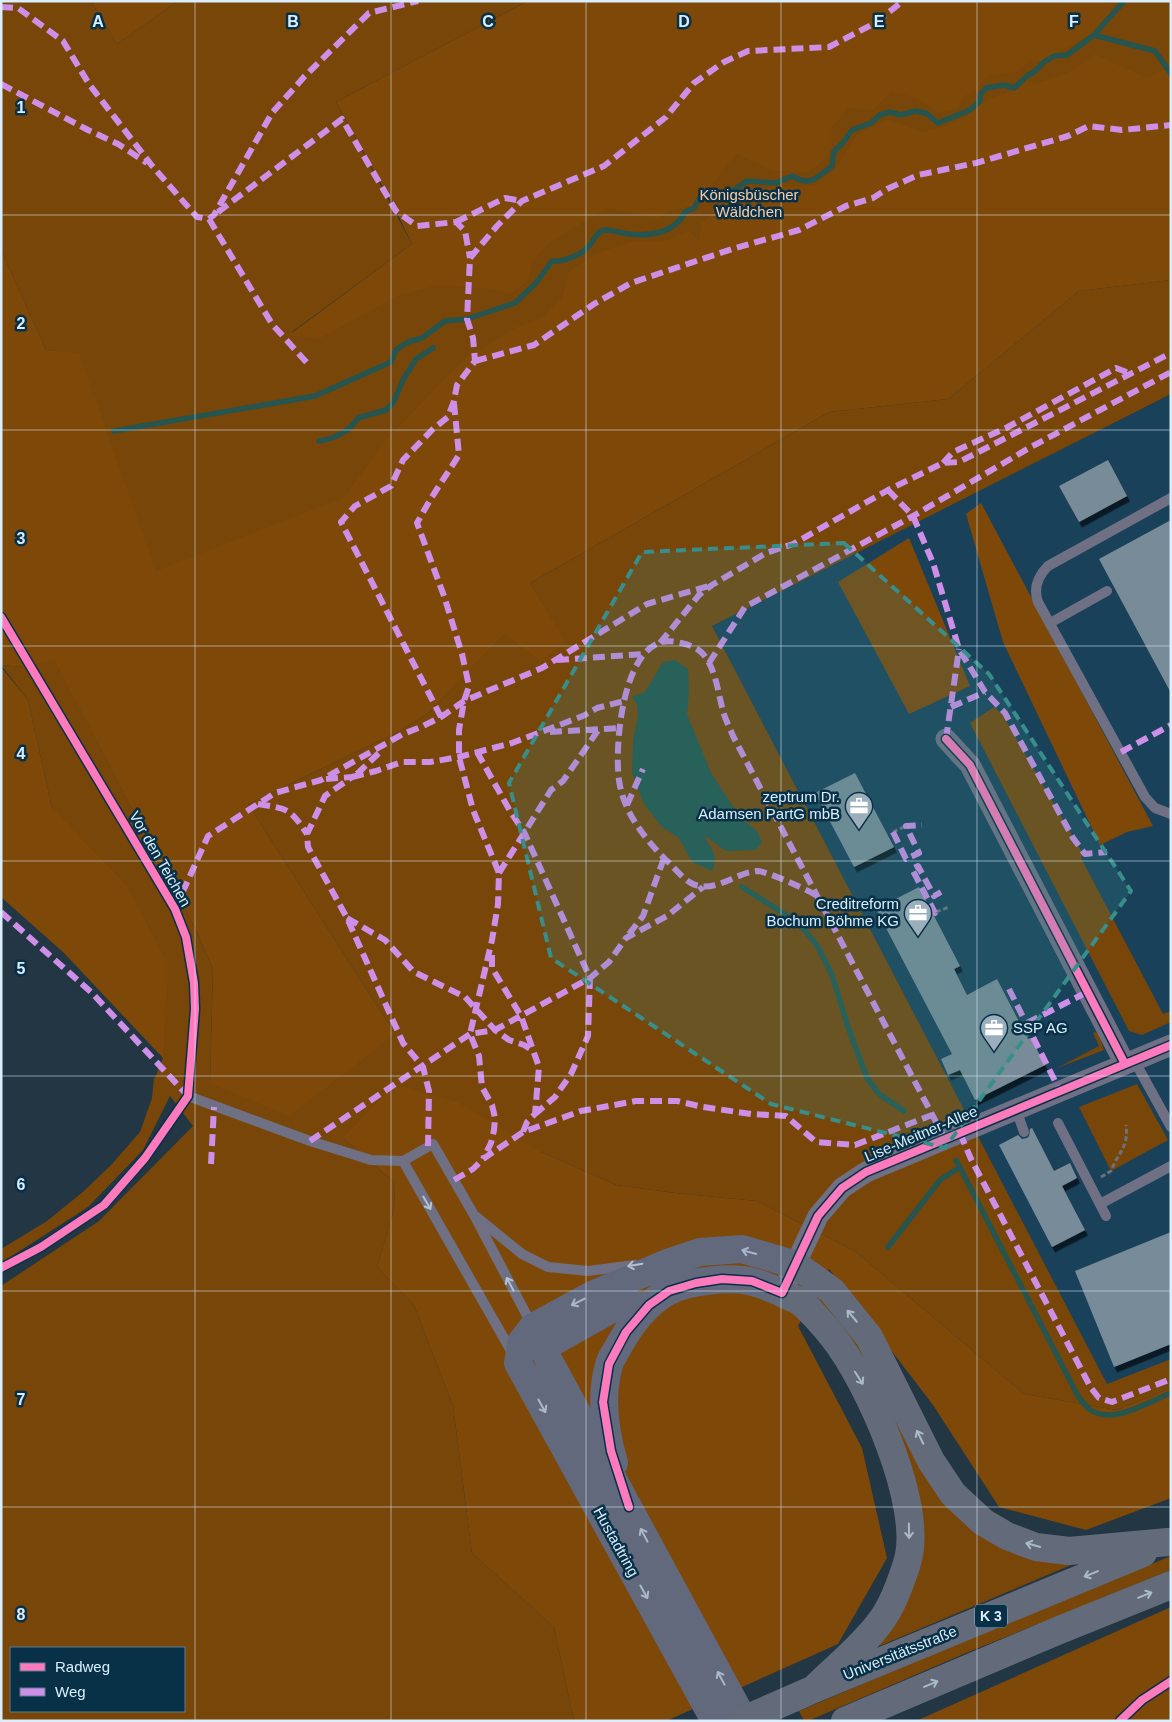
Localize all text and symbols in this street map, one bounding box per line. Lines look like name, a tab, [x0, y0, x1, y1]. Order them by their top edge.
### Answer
text: A	[92, 13, 104, 30]
text: B	[287, 13, 299, 30]
text: C	[482, 13, 494, 30]
text: D	[678, 13, 690, 30]
text: E	[874, 13, 885, 30]
text: F	[1069, 13, 1079, 30]
text: 1	[17, 99, 26, 116]
park label: Königsbüscher Wäldchen	[699, 186, 799, 220]
text: 2	[17, 315, 26, 332]
text: 3	[17, 530, 26, 547]
text: 4	[17, 745, 26, 762]
place label: zeptrum Dr. Adamsen PartG mbB	[698, 788, 840, 822]
office icon: zeptrum Dr. Adamsen PartG mbB	[844, 791, 874, 830]
street label: Vor den Teichen	[126, 808, 195, 909]
place label: Creditreform Bochum Böhme KG	[766, 895, 899, 929]
office icon: Creditreform Bochum Böhme KG	[903, 898, 933, 937]
text: 5	[17, 960, 26, 977]
office icon: SSP AG	[979, 1013, 1009, 1052]
place label: SSP AG	[1013, 1019, 1068, 1036]
street label: Lise-Meitner-Allee	[862, 1102, 980, 1165]
text: 6	[17, 1176, 26, 1193]
one-way arrow	[422, 1196, 432, 1210]
one-way arrow	[741, 1246, 757, 1256]
one-way arrow	[627, 1260, 643, 1270]
one-way arrow	[505, 1277, 514, 1292]
one-way arrow	[571, 1297, 586, 1307]
one-way arrow	[847, 1310, 858, 1323]
one-way arrow	[855, 1371, 865, 1385]
text: 7	[17, 1391, 26, 1408]
one-way arrow	[537, 1398, 547, 1412]
one-way arrow	[915, 1430, 924, 1445]
street label: Hustadtring	[590, 1504, 642, 1579]
one-way arrow	[905, 1523, 914, 1539]
one-way arrow	[638, 1528, 648, 1542]
one-way arrow	[1025, 1540, 1041, 1550]
one-way arrow	[1083, 1571, 1098, 1580]
one-way arrow	[639, 1584, 649, 1599]
one-way arrow	[1137, 1590, 1153, 1599]
road number: K 3	[975, 1604, 1007, 1628]
text: 8	[17, 1606, 26, 1623]
street label: Universitätsstraße	[841, 1622, 959, 1683]
legend	[10, 1647, 185, 1712]
text: Radweg	[55, 1658, 110, 1675]
one-way arrow	[715, 1671, 725, 1686]
one-way arrow	[923, 1679, 938, 1689]
text: Weg	[55, 1683, 86, 1700]

